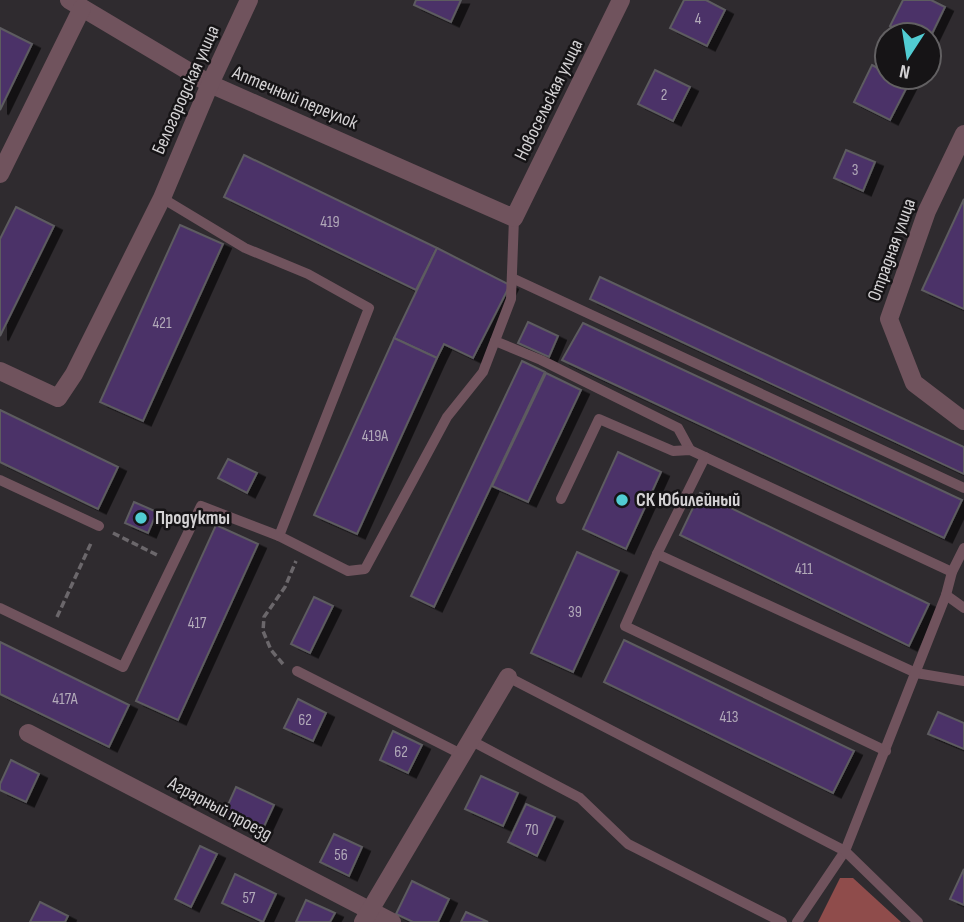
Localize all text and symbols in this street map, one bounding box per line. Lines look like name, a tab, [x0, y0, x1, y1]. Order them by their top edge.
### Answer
house number: 4	[695, 10, 702, 29]
north arrow	[873, 21, 943, 91]
street label: Белогородская улица	[147, 22, 225, 158]
street label: Новосельская улица	[510, 36, 588, 164]
text: N	[897, 59, 912, 83]
street label: Аптечный переулок	[228, 61, 362, 135]
house number: 2	[661, 86, 667, 105]
house number: 3	[852, 161, 858, 180]
street label: Отрадная улица	[863, 196, 921, 304]
house number: 419	[320, 213, 340, 232]
house number: 421	[152, 314, 172, 333]
house number: 419А	[362, 427, 388, 446]
place label: СК Юбилейный	[636, 489, 740, 512]
marker: СК Юбилейный	[614, 492, 630, 508]
place label: Продукты	[155, 507, 230, 530]
marker: Продукты	[133, 510, 149, 526]
house number: 411	[795, 560, 813, 579]
house number: 39	[568, 603, 582, 622]
house number: 417	[188, 614, 207, 633]
house number: 417А	[52, 690, 78, 709]
house number: 413	[719, 708, 739, 727]
house number: 62	[298, 711, 312, 730]
house number: 62	[394, 743, 408, 762]
street label: Аграрный проезд	[163, 771, 276, 846]
house number: 70	[525, 821, 539, 840]
house number: 56	[334, 846, 348, 865]
house number: 57	[243, 889, 256, 908]

